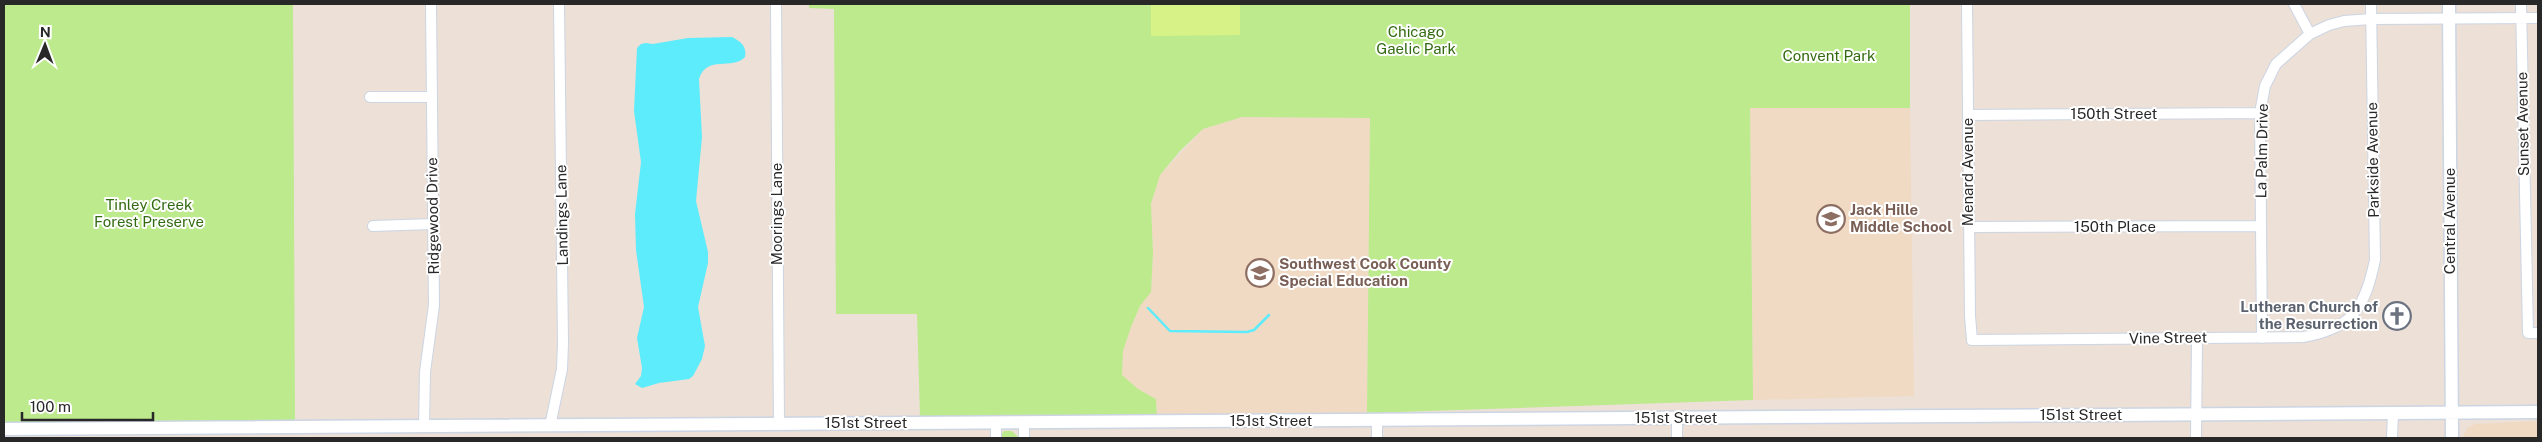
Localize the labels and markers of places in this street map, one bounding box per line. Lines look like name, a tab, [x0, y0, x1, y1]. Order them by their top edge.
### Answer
place label: Jack Hille Middle School	[1850, 201, 1952, 235]
school or university icon: Jack Hille Middle School	[1816, 204, 1846, 234]
place label: Southwest Cook County Special Education	[1279, 255, 1452, 289]
school or university icon: Southwest Cook County Special Education	[1245, 258, 1275, 288]
place label: Lutheran Church of the Resurrection	[2240, 298, 2378, 332]
church icon: Lutheran Church of the Resurrection	[2382, 301, 2412, 331]

